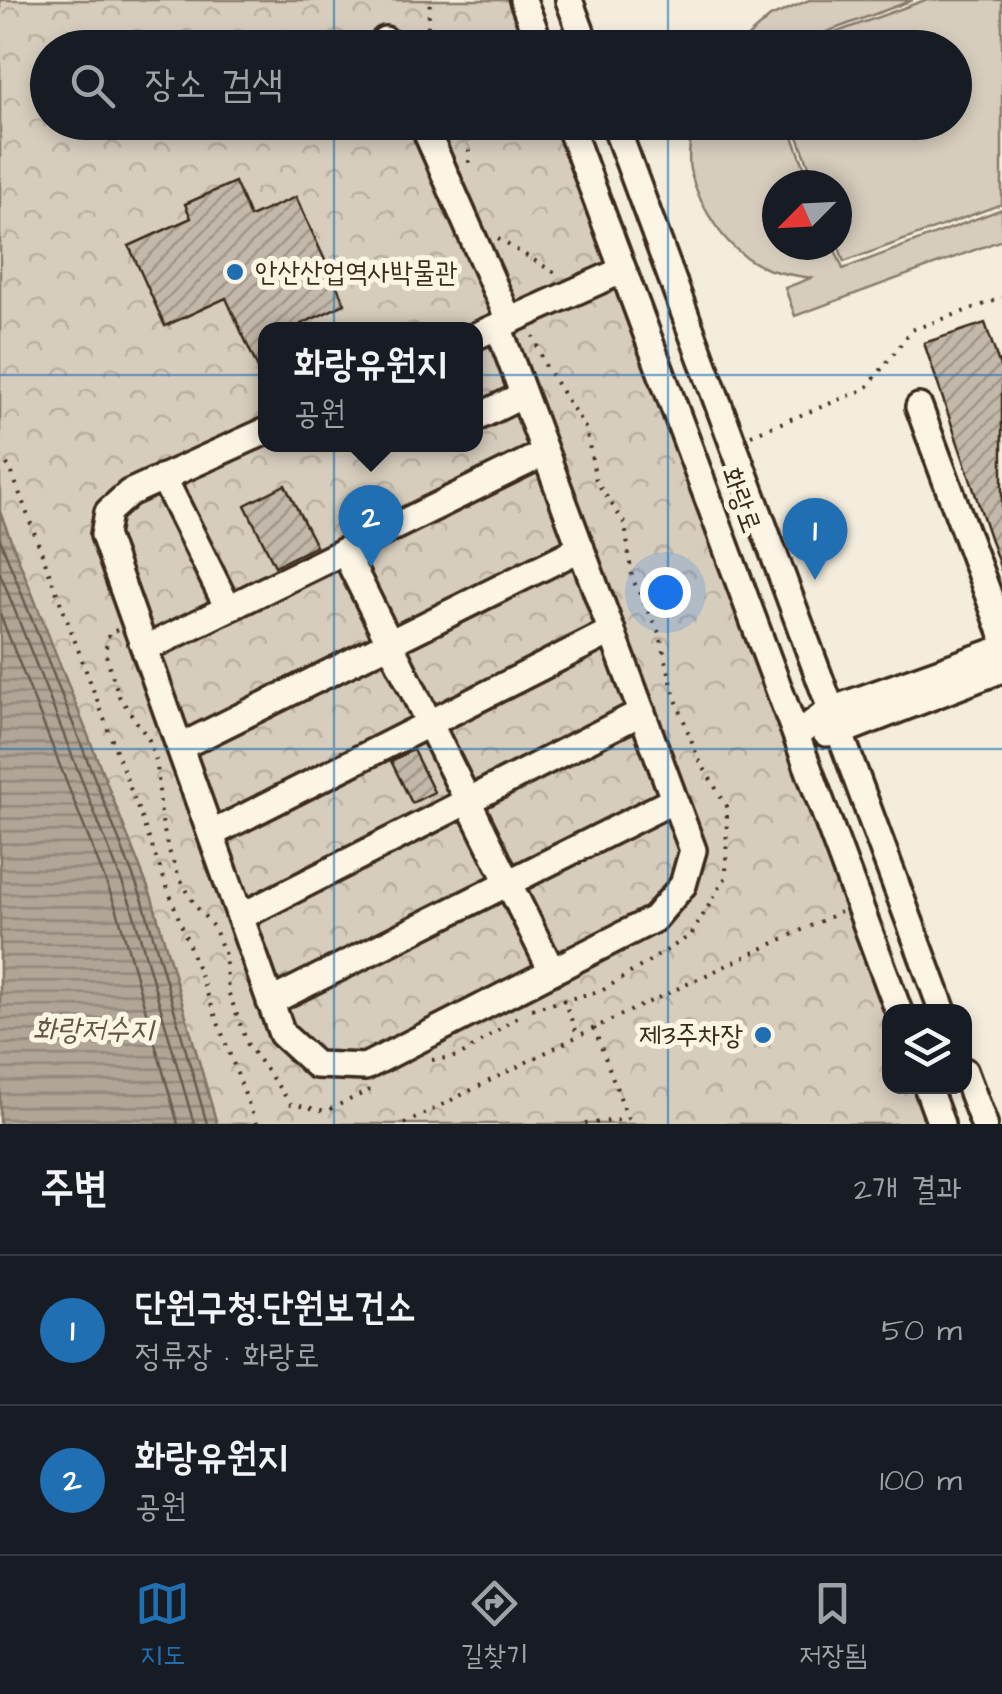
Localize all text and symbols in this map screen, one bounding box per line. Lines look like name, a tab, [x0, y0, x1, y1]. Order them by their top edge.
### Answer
search box	[30, 30, 972, 140]
icon: search	[65, 58, 120, 113]
text: 장소 검색	[145, 59, 283, 111]
north arrow	[762, 170, 852, 260]
place label: 안산산업역사박물관	[255, 253, 458, 292]
marker: 안산산업역사박물관	[224, 261, 246, 283]
popup	[258, 322, 483, 452]
text: 화랑유원지	[294, 339, 447, 391]
text: 공원	[294, 391, 346, 436]
street label: 화랑로	[711, 462, 771, 538]
pin: 2	[338, 484, 404, 567]
pin: 1	[782, 498, 848, 580]
your location	[640, 567, 691, 618]
map controls	[882, 1004, 972, 1094]
button: layers	[882, 1004, 972, 1094]
water label: 화랑저수지	[33, 1009, 156, 1051]
place label: 제3주차장	[639, 1016, 743, 1055]
marker: 제3주차장	[752, 1024, 774, 1046]
text: 주변	[40, 1160, 108, 1218]
text: 2개 결과	[854, 1167, 962, 1212]
text: 단원구청.단원보건소	[135, 1282, 416, 1334]
text: 1	[70, 1308, 75, 1353]
text: 50 m	[881, 1308, 962, 1353]
text: 정류장 · 화랑로	[135, 1334, 320, 1379]
text: 화랑유원지	[135, 1432, 288, 1484]
text: 2	[63, 1458, 82, 1503]
text: 100 m	[880, 1458, 962, 1503]
text: 공원	[135, 1484, 187, 1529]
tab: 지도	[135, 1576, 190, 1675]
tab: 길찾기	[461, 1576, 528, 1675]
tab: 저장됨	[799, 1576, 867, 1675]

